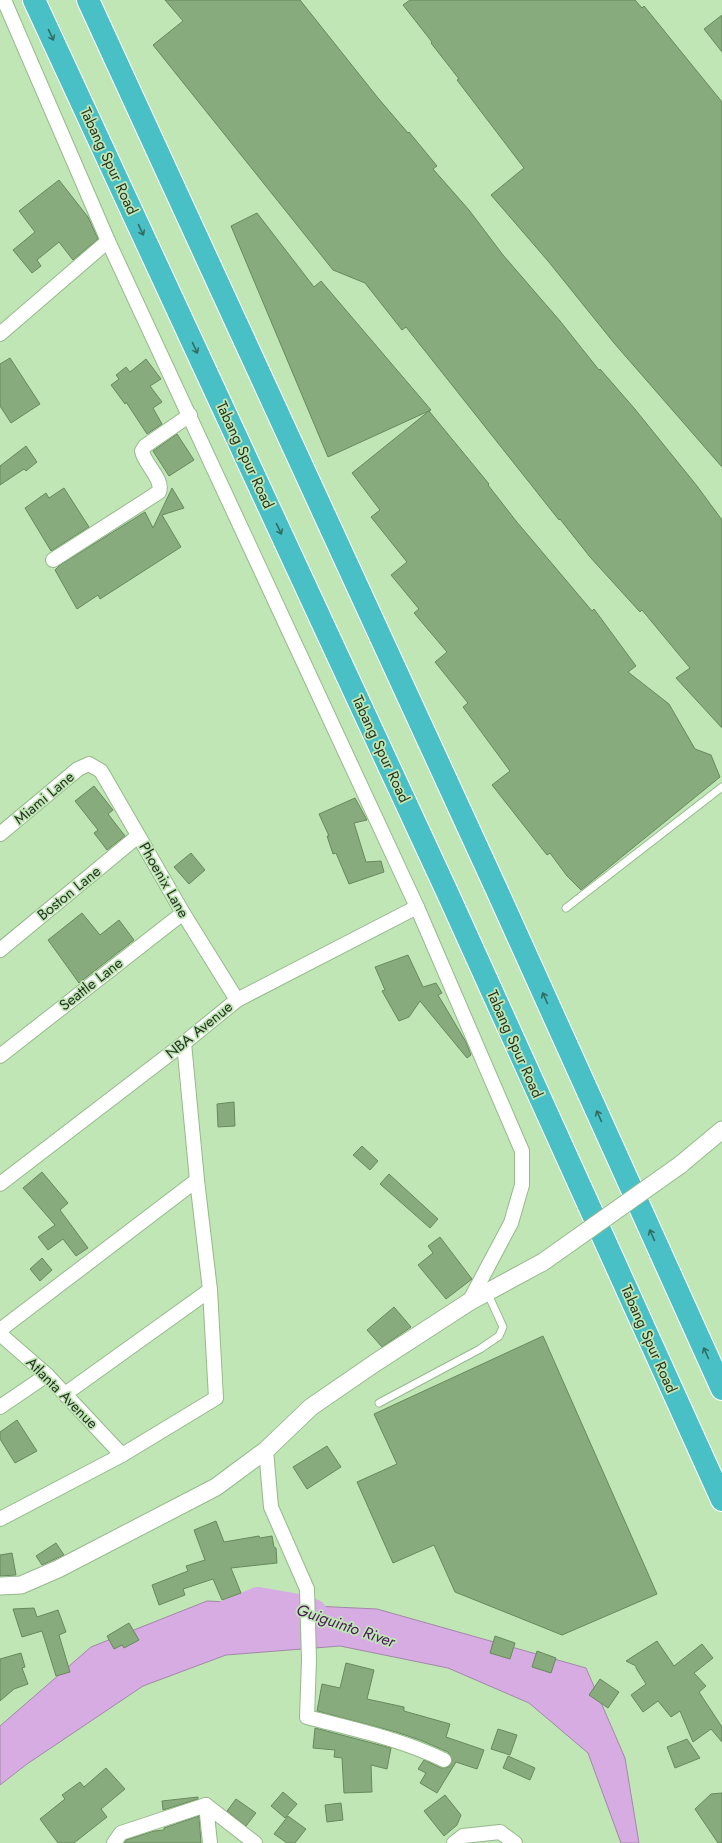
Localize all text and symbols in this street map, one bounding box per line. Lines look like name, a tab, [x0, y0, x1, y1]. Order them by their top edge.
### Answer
one-way arrow	[48, 29, 55, 41]
street label: Tabang Spur Road	[75, 104, 143, 218]
one-way arrow	[137, 223, 145, 235]
one-way arrow	[192, 341, 199, 353]
street label: Tabang Spur Road	[211, 398, 279, 512]
one-way arrow	[276, 523, 283, 535]
street label: Tabang Spur Road	[347, 692, 415, 806]
street label: Miami Lane	[9, 766, 79, 830]
street label: Phoenix Lane	[133, 838, 195, 922]
street label: Boston Lane	[32, 860, 106, 926]
street label: Seattle Lane	[54, 952, 128, 1016]
street label: Tabang Spur Road	[481, 987, 549, 1101]
one-way arrow	[541, 992, 548, 1004]
street label: NBA Avenue	[161, 996, 238, 1064]
one-way arrow	[595, 1111, 602, 1123]
one-way arrow	[648, 1229, 656, 1241]
street label: Tabang Spur Road	[615, 1282, 683, 1396]
one-way arrow	[702, 1348, 709, 1360]
street label: Atlanta Avenue	[21, 1352, 103, 1434]
water label: Guiguinto River	[293, 1598, 400, 1654]

